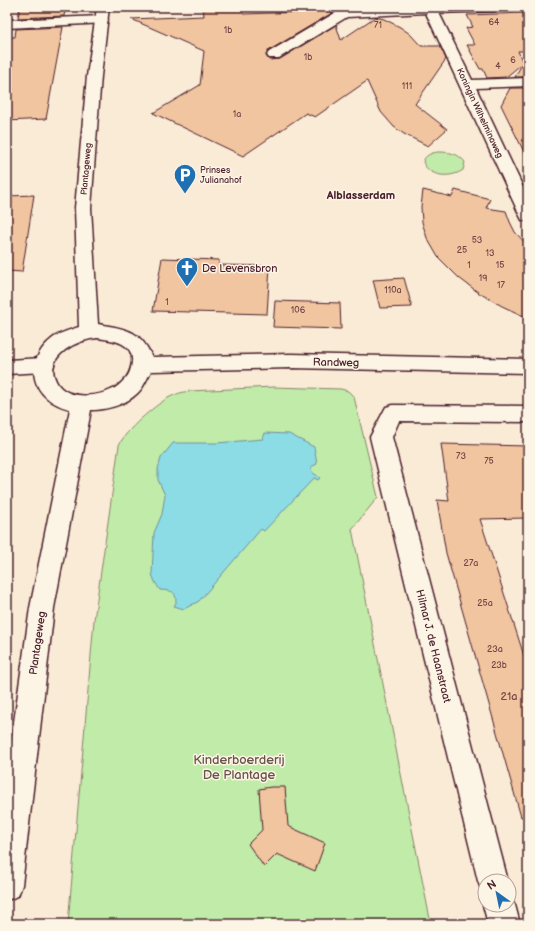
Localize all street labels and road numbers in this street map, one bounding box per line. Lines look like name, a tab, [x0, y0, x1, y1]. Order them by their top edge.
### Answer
street label: Koningin Wilhelminaweg	[454, 66, 505, 160]
street label: Plantageweg	[79, 142, 94, 196]
street label: Randweg	[313, 356, 359, 369]
street label: Hilmar J. de Haanstraat	[413, 588, 454, 705]
street label: Plantageweg	[27, 610, 48, 676]

